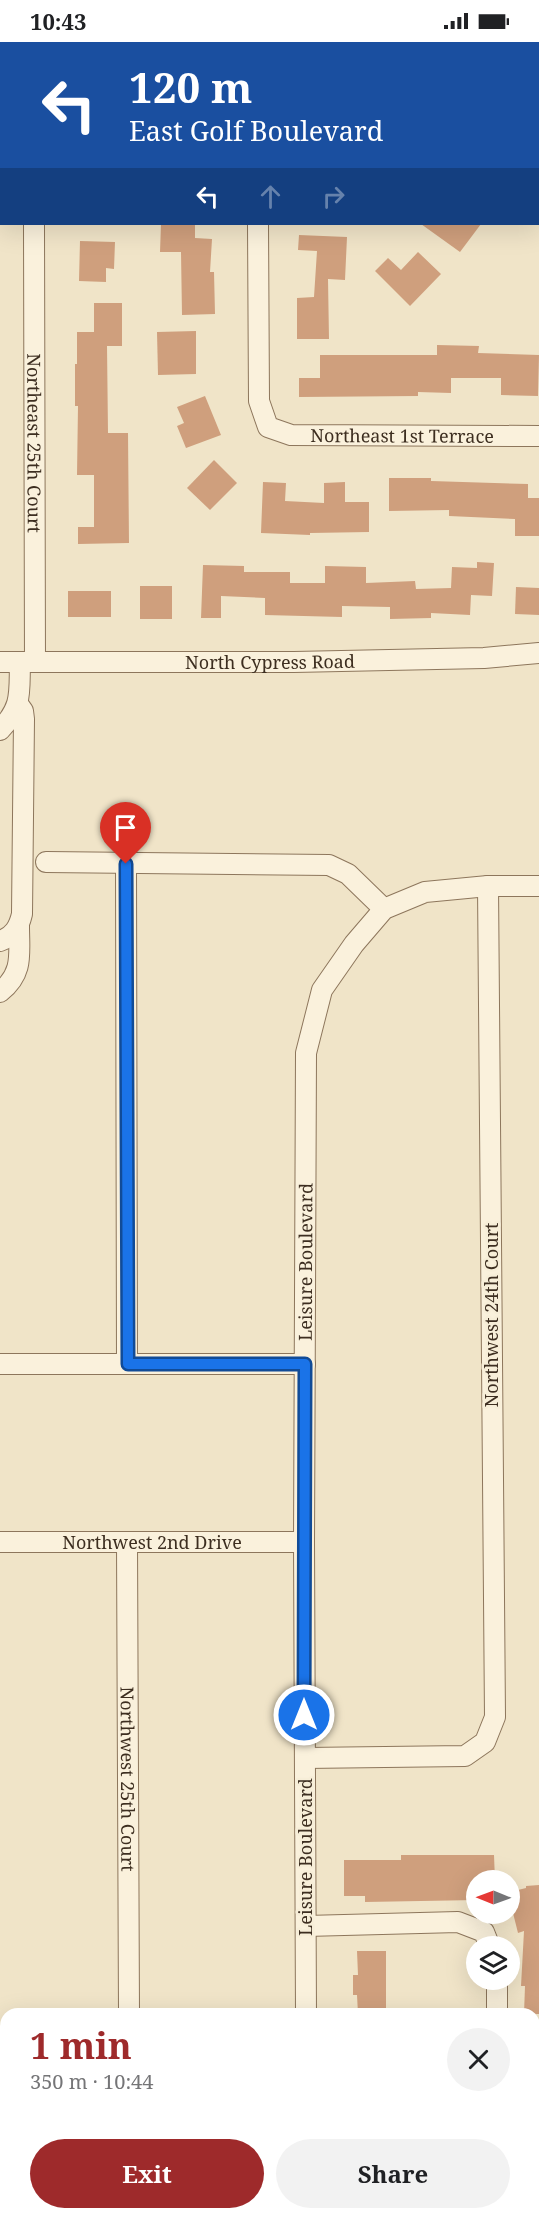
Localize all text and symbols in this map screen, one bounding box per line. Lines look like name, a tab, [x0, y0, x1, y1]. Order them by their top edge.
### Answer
text: 10:43	[30, 6, 86, 36]
text: 120 m	[129, 58, 253, 115]
icon: left	[30, 66, 108, 144]
text: East Golf Boulevard	[129, 112, 383, 149]
icon: left	[191, 180, 224, 213]
icon: ahead	[254, 180, 287, 213]
icon: right	[317, 180, 350, 213]
street label: Northeast 25th Court	[22, 353, 47, 533]
street label: Northeast 1st Terrace	[310, 423, 494, 448]
street label: North Cypress Road	[185, 649, 355, 674]
pin	[100, 802, 151, 864]
icon: arrive	[109, 811, 142, 844]
street label: Leisure Boulevard	[293, 1183, 317, 1341]
street label: Northwest 24th Court	[479, 1223, 503, 1407]
street label: Northwest 2nd Drive	[62, 1530, 242, 1554]
position arrow	[272, 1683, 336, 1747]
street label: Northwest 25th Court	[116, 1686, 140, 1872]
street label: Leisure Boulevard	[293, 1778, 317, 1936]
north arrow	[466, 1870, 520, 1924]
map controls	[466, 1870, 520, 1990]
button: layers	[466, 1936, 520, 1990]
text: 1 min	[30, 2021, 132, 2070]
button: close	[447, 2028, 510, 2091]
text: 350 m · 10:44	[30, 2068, 153, 2095]
button: Exit	[30, 2139, 264, 2208]
button: Share	[276, 2139, 510, 2208]

